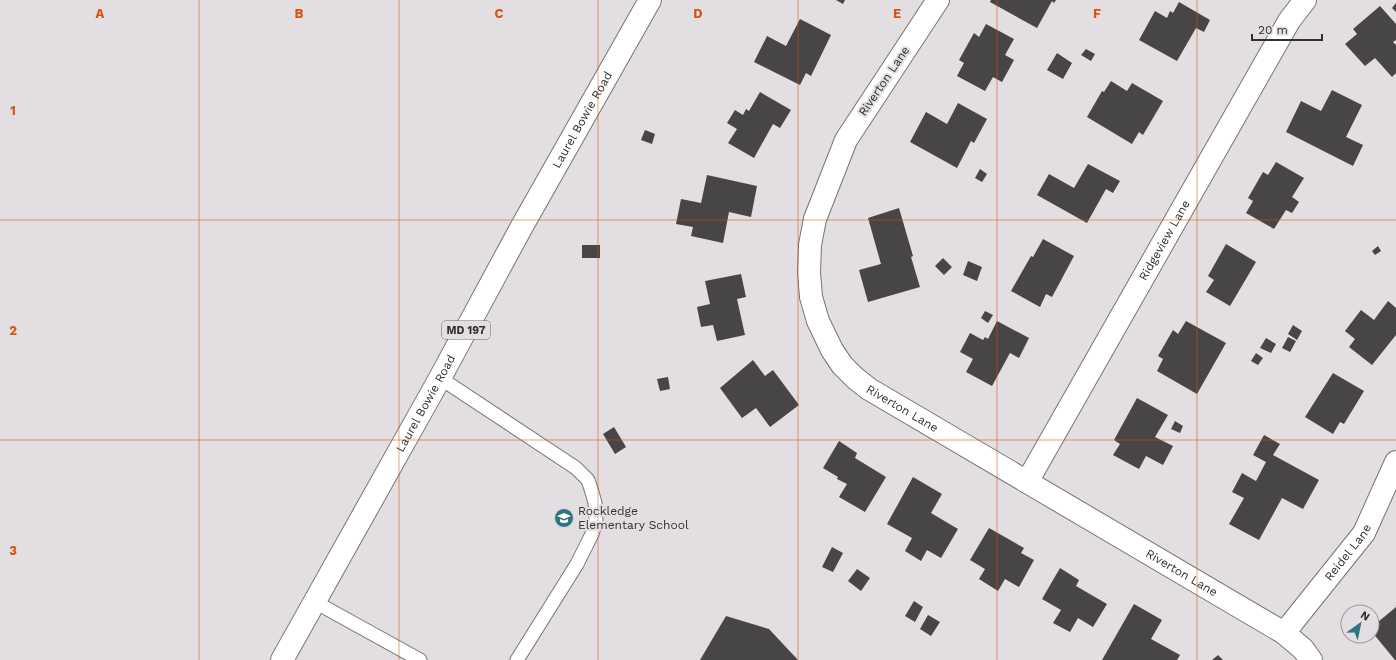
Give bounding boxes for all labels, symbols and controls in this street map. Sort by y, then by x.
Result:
text: A [96,6,105,21]
text: B [295,6,304,21]
text: C [495,6,504,21]
text: D [693,6,703,21]
text: E [893,6,901,21]
text: F [1093,6,1101,21]
scale bar [1252,16,1322,42]
text: 20 m [1258,23,1288,37]
street label: Riverton Lane [856,44,912,118]
street label: Laurel Bowie Road [549,69,615,171]
text: 1 [10,103,16,118]
street label: Ridgeview Lane [1136,198,1193,283]
road number: MD 197 [442,321,490,339]
text: 2 [9,323,17,338]
street label: Laurel Bowie Road [393,353,458,454]
street label: Riverton Lane [864,382,941,435]
place label: Rockledge Elementary School [578,504,689,532]
school or university icon: Rockledge Elementary School [553,507,575,529]
street label: Reidel Lane [1322,522,1374,584]
text: 3 [9,543,17,558]
street label: Riverton Lane [1143,546,1220,599]
north arrow [1340,604,1380,644]
text: N [1358,608,1372,624]

